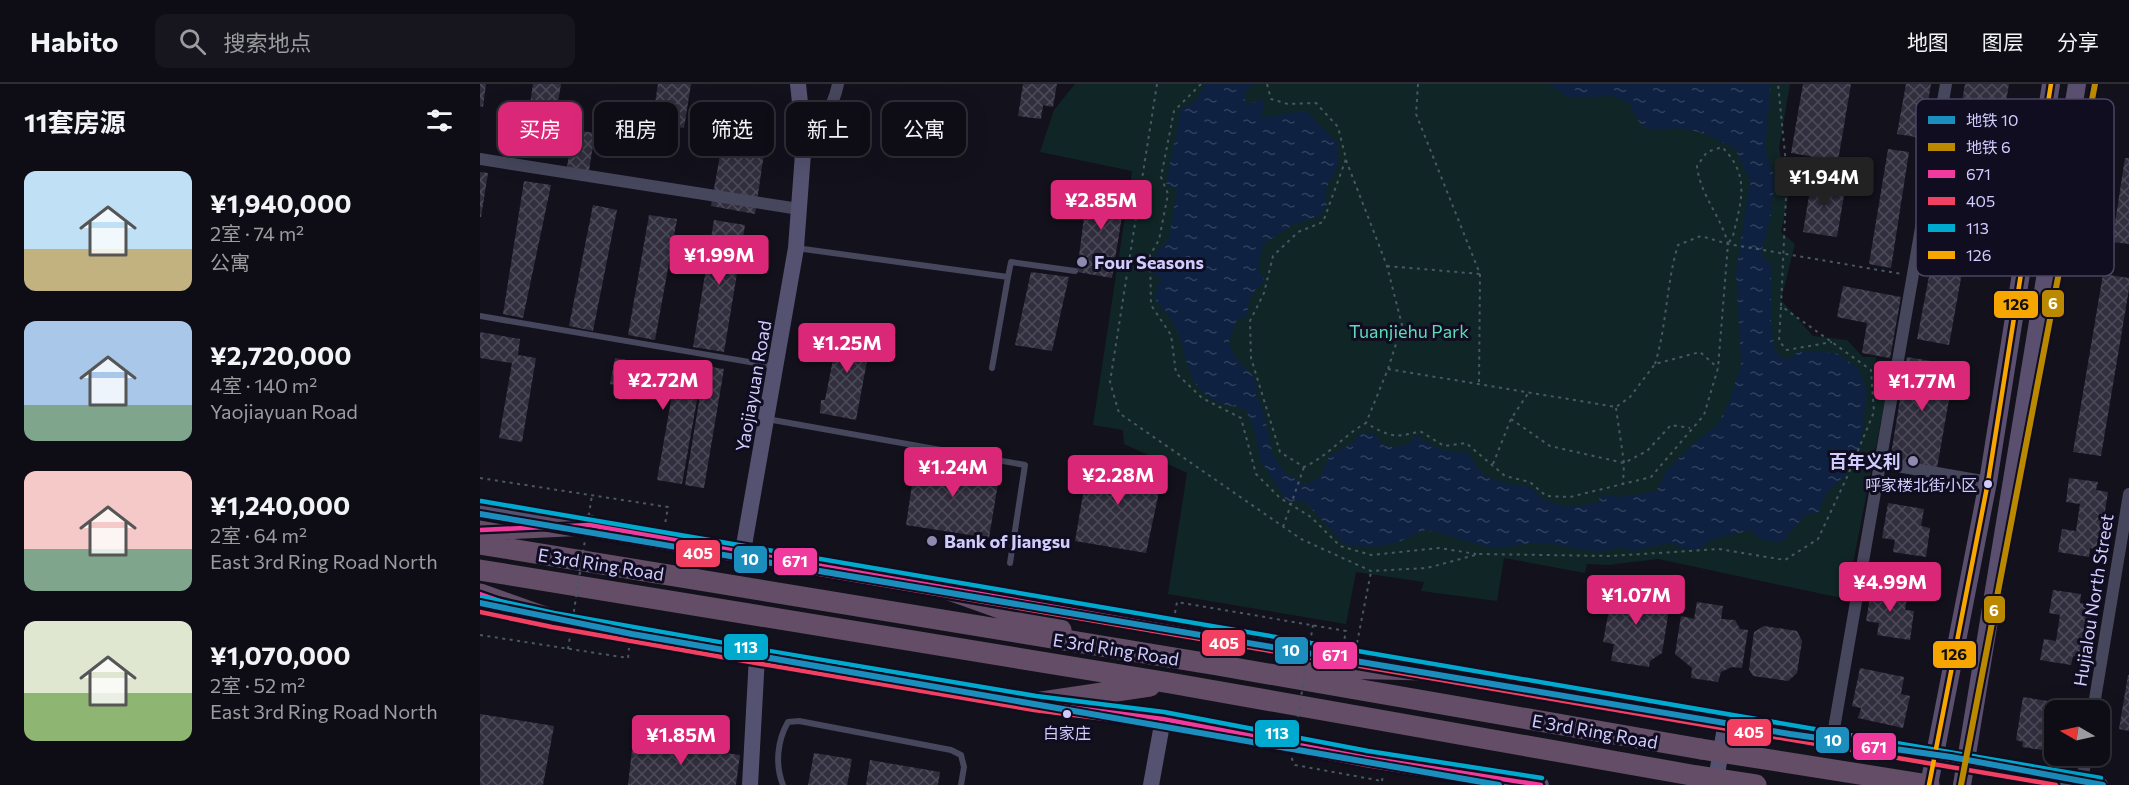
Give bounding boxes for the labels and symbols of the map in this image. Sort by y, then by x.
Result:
legend [1916,99,2114,276]
text: 地铁 10 [1966,110,2018,129]
text: 地铁 6 [1966,137,2011,156]
pin: ¥1.94M [1775,157,1873,208]
text: 671 [1966,164,1991,183]
pin: ¥2.85M [1052,180,1150,231]
text: 405 [1966,191,1995,210]
text: 113 [1966,218,1989,237]
pin: ¥1.99M [670,235,768,286]
text: 126 [1966,245,1991,264]
place label: Four Seasons [1094,251,1204,273]
marker: Four Seasons [1075,255,1089,269]
line badge: 6 [2041,289,2065,318]
line badge: 126 [1993,290,2039,319]
text: 6 [2048,293,2058,312]
text: 126 [2003,294,2029,313]
street label: Yaojiayuan Road [731,319,775,453]
park label: Tuanjiehu Park [1349,320,1469,342]
pin: ¥1.25M [798,323,896,374]
pin: ¥2.72M [614,360,712,411]
pin: ¥1.77M [1873,361,1971,412]
pin: ¥1.24M [904,447,1002,498]
place label: 百年义利 [1829,450,1901,472]
marker: 百年义利 [1906,454,1920,468]
pin: ¥2.28M [1069,455,1167,506]
place label: 呼家楼北街小区 [1865,475,1977,494]
marker: 呼家楼北街小区 [1982,478,1994,490]
street label: Hujialou North Street [2068,512,2118,688]
place label: Bank of Jiangsu [944,530,1070,552]
marker: Bank of Jiangsu [925,534,939,548]
line badge: 405 [675,539,721,568]
street label: E 3rd Ring Road [536,543,666,585]
text: 405 [683,543,713,562]
line badge: 10 [733,545,768,574]
line badge: 671 [773,547,818,576]
text: 10 [741,549,759,568]
text: 671 [782,551,808,570]
pin: ¥4.99M [1841,562,1939,613]
pin: ¥1.07M [1587,575,1685,626]
line badge: 6 [1983,595,2006,624]
text: 6 [1989,600,1999,619]
street label: E 3rd Ring Road [1051,628,1181,670]
line badge: 405 [1201,629,1246,657]
line badge: 113 [723,633,769,661]
text: 405 [1209,633,1239,652]
line badge: 10 [1274,636,1309,665]
text: 113 [734,637,758,656]
text: 10 [1282,640,1300,659]
line badge: 126 [1932,640,1977,669]
line badge: 671 [1312,641,1358,670]
text: 126 [1941,644,1967,663]
text: 671 [1322,645,1348,664]
north arrow [2044,700,2110,766]
marker: 白家庄 [1061,708,1073,720]
street label: E 3rd Ring Road [1530,709,1660,753]
pin: ¥1.85M [632,715,730,766]
line badge: 405 [1726,718,1772,747]
line badge: 113 [1254,719,1300,748]
text: 405 [1734,722,1764,741]
place label: 白家庄 [1043,723,1091,742]
text: 113 [1265,723,1289,742]
line badge: 10 [1815,726,1850,754]
text: 10 [1824,730,1842,749]
line badge: 671 [1852,732,1897,761]
text: 671 [1861,737,1887,756]

